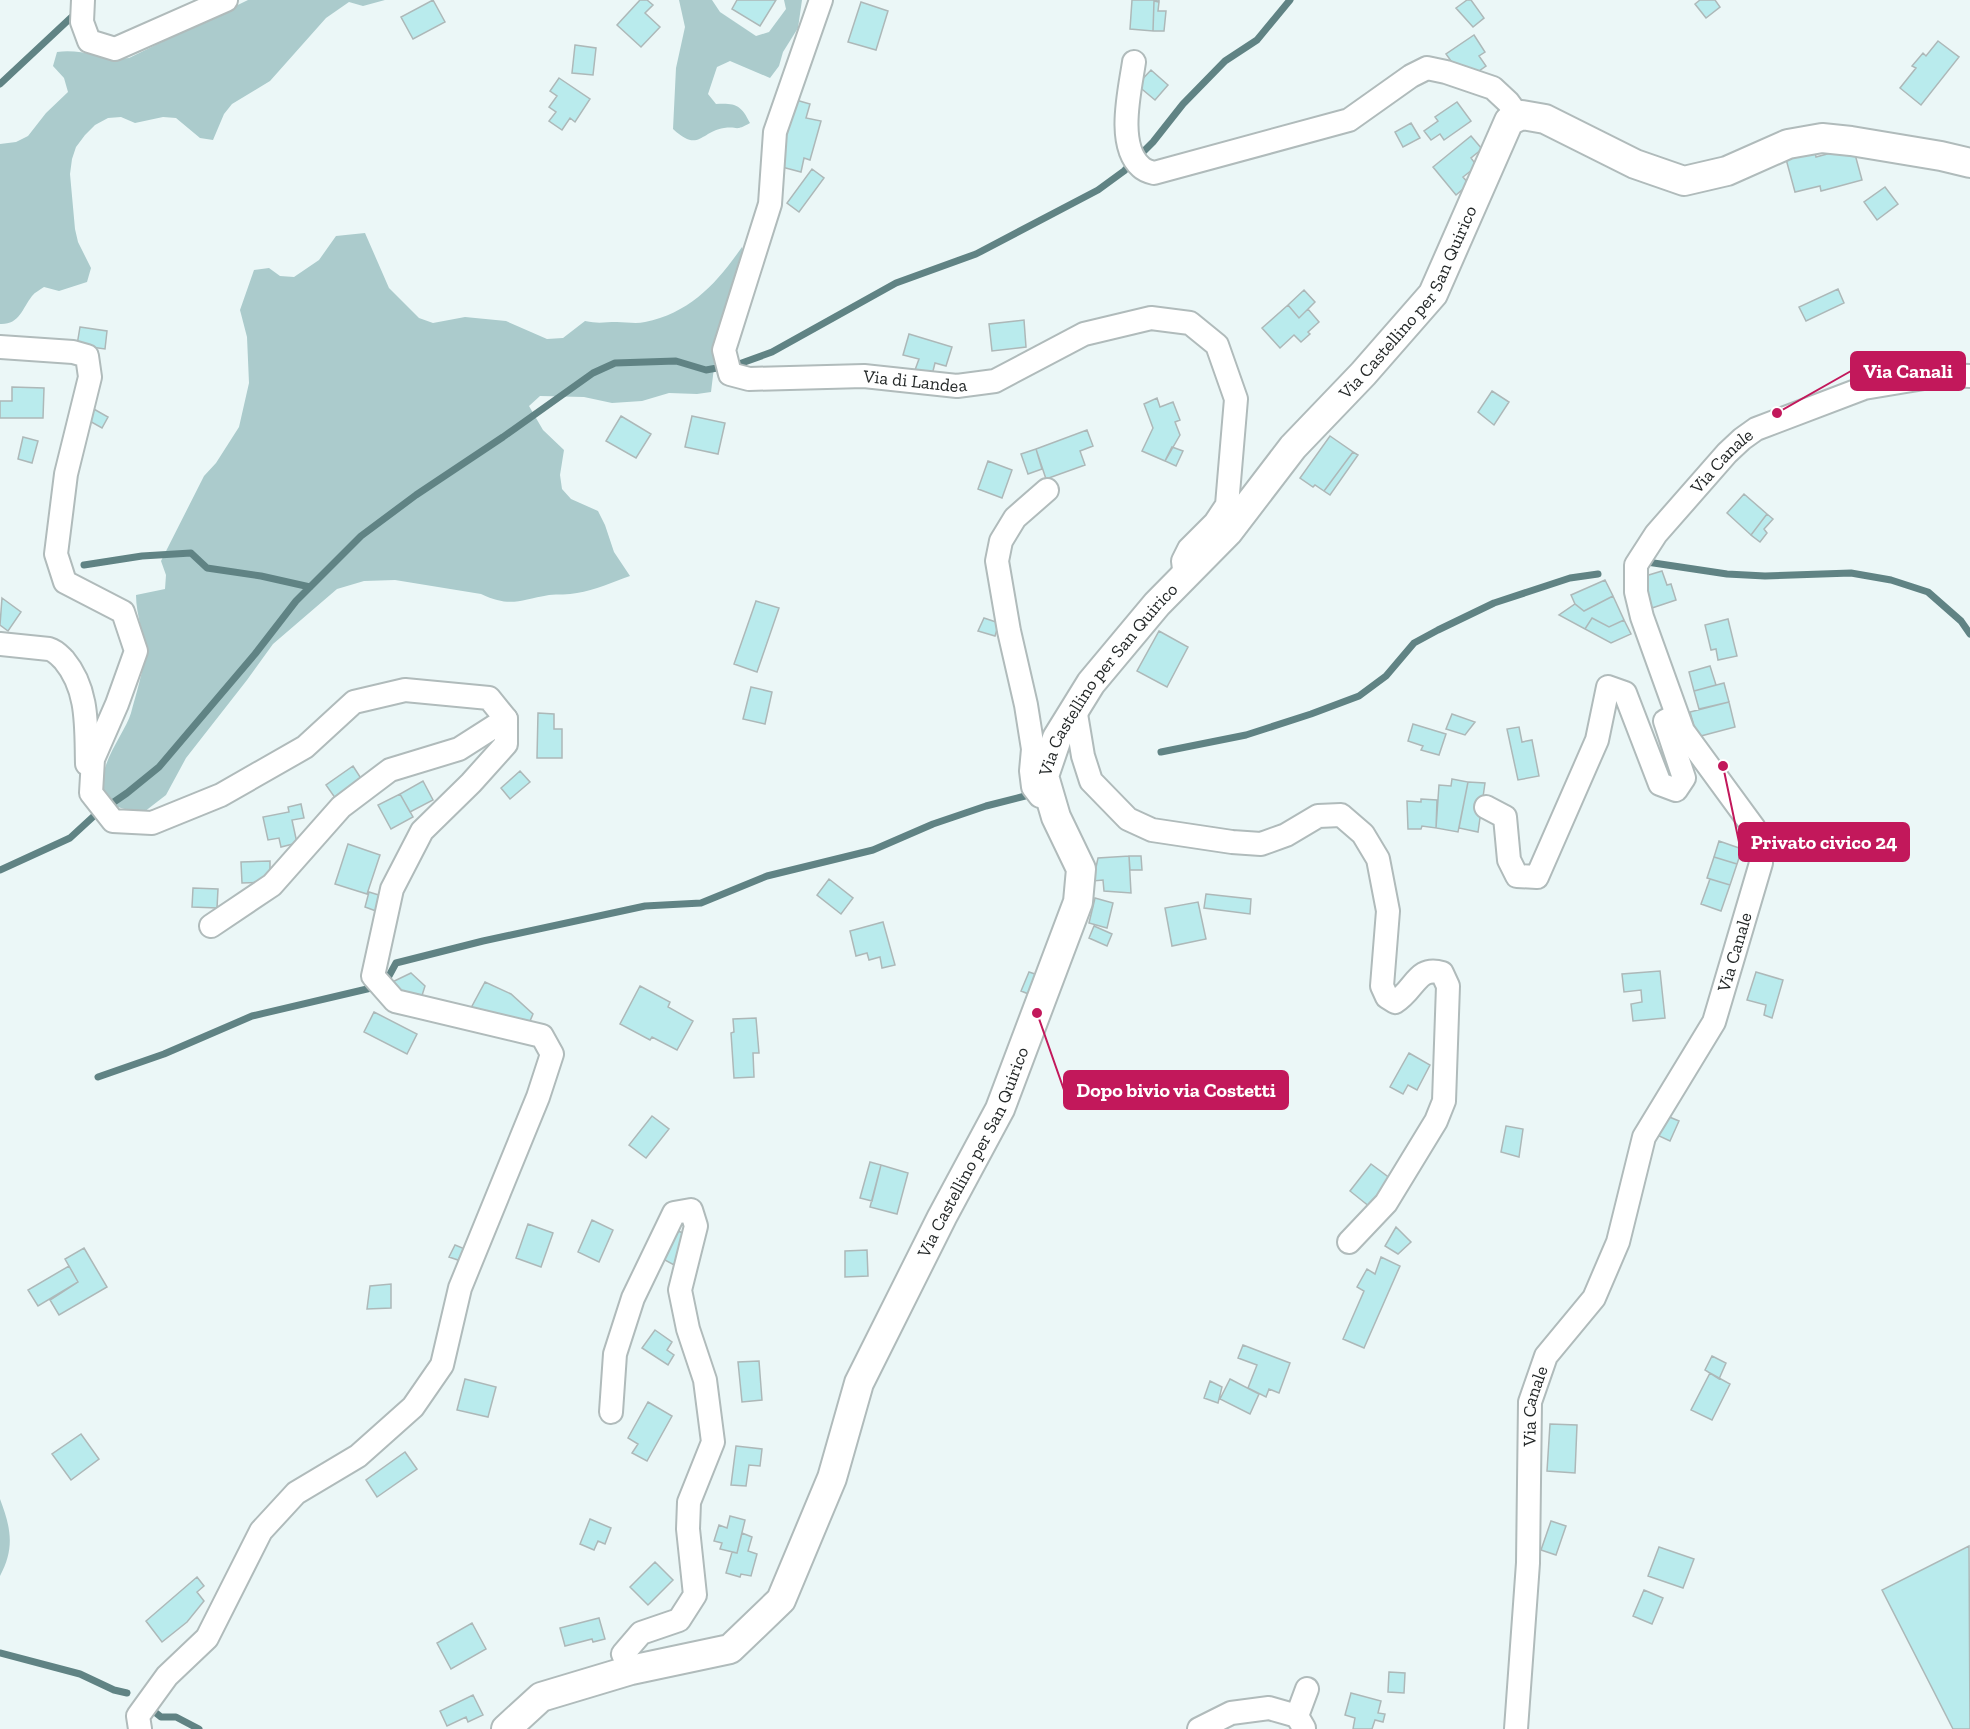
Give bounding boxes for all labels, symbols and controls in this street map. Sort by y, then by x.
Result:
street label: Via Castellino per San Quirico [1333,202,1481,404]
callout: Via Canali [1851,352,1965,390]
text: Via Canali [1863,359,1953,383]
street label: Via di Landea [861,365,969,397]
street label: Via Canale [1685,424,1757,499]
street label: Via Castellino per San Quirico [1034,579,1182,780]
callout: Privato civico 24 [1739,823,1909,861]
text: Privato civico 24 [1751,830,1897,854]
street label: Via Canale [1712,910,1757,995]
street label: Via Castellino per San Quirico [912,1044,1033,1262]
callout: Dopo bivio via Costetti [1064,1071,1288,1109]
text: Dopo bivio via Costetti [1076,1078,1276,1102]
street label: Via Canale [1518,1363,1553,1447]

